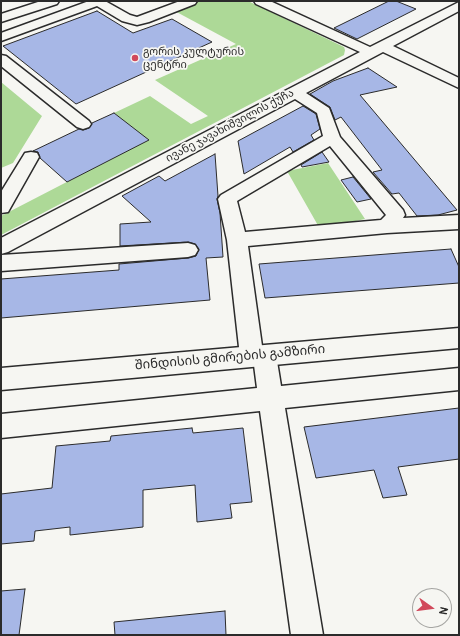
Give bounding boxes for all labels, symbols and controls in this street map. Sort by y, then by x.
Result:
place label: გორის კულტურის ცენტრი [143,45,244,71]
marker: გორის კულტურის ცენტრი [130,53,140,63]
street label: ივანე ჯავახიშვილის ქუჩა [164,87,296,165]
street label: შინდისის გმირების გამზირი [134,342,326,374]
north arrow [412,588,452,628]
text: N [436,606,450,616]

